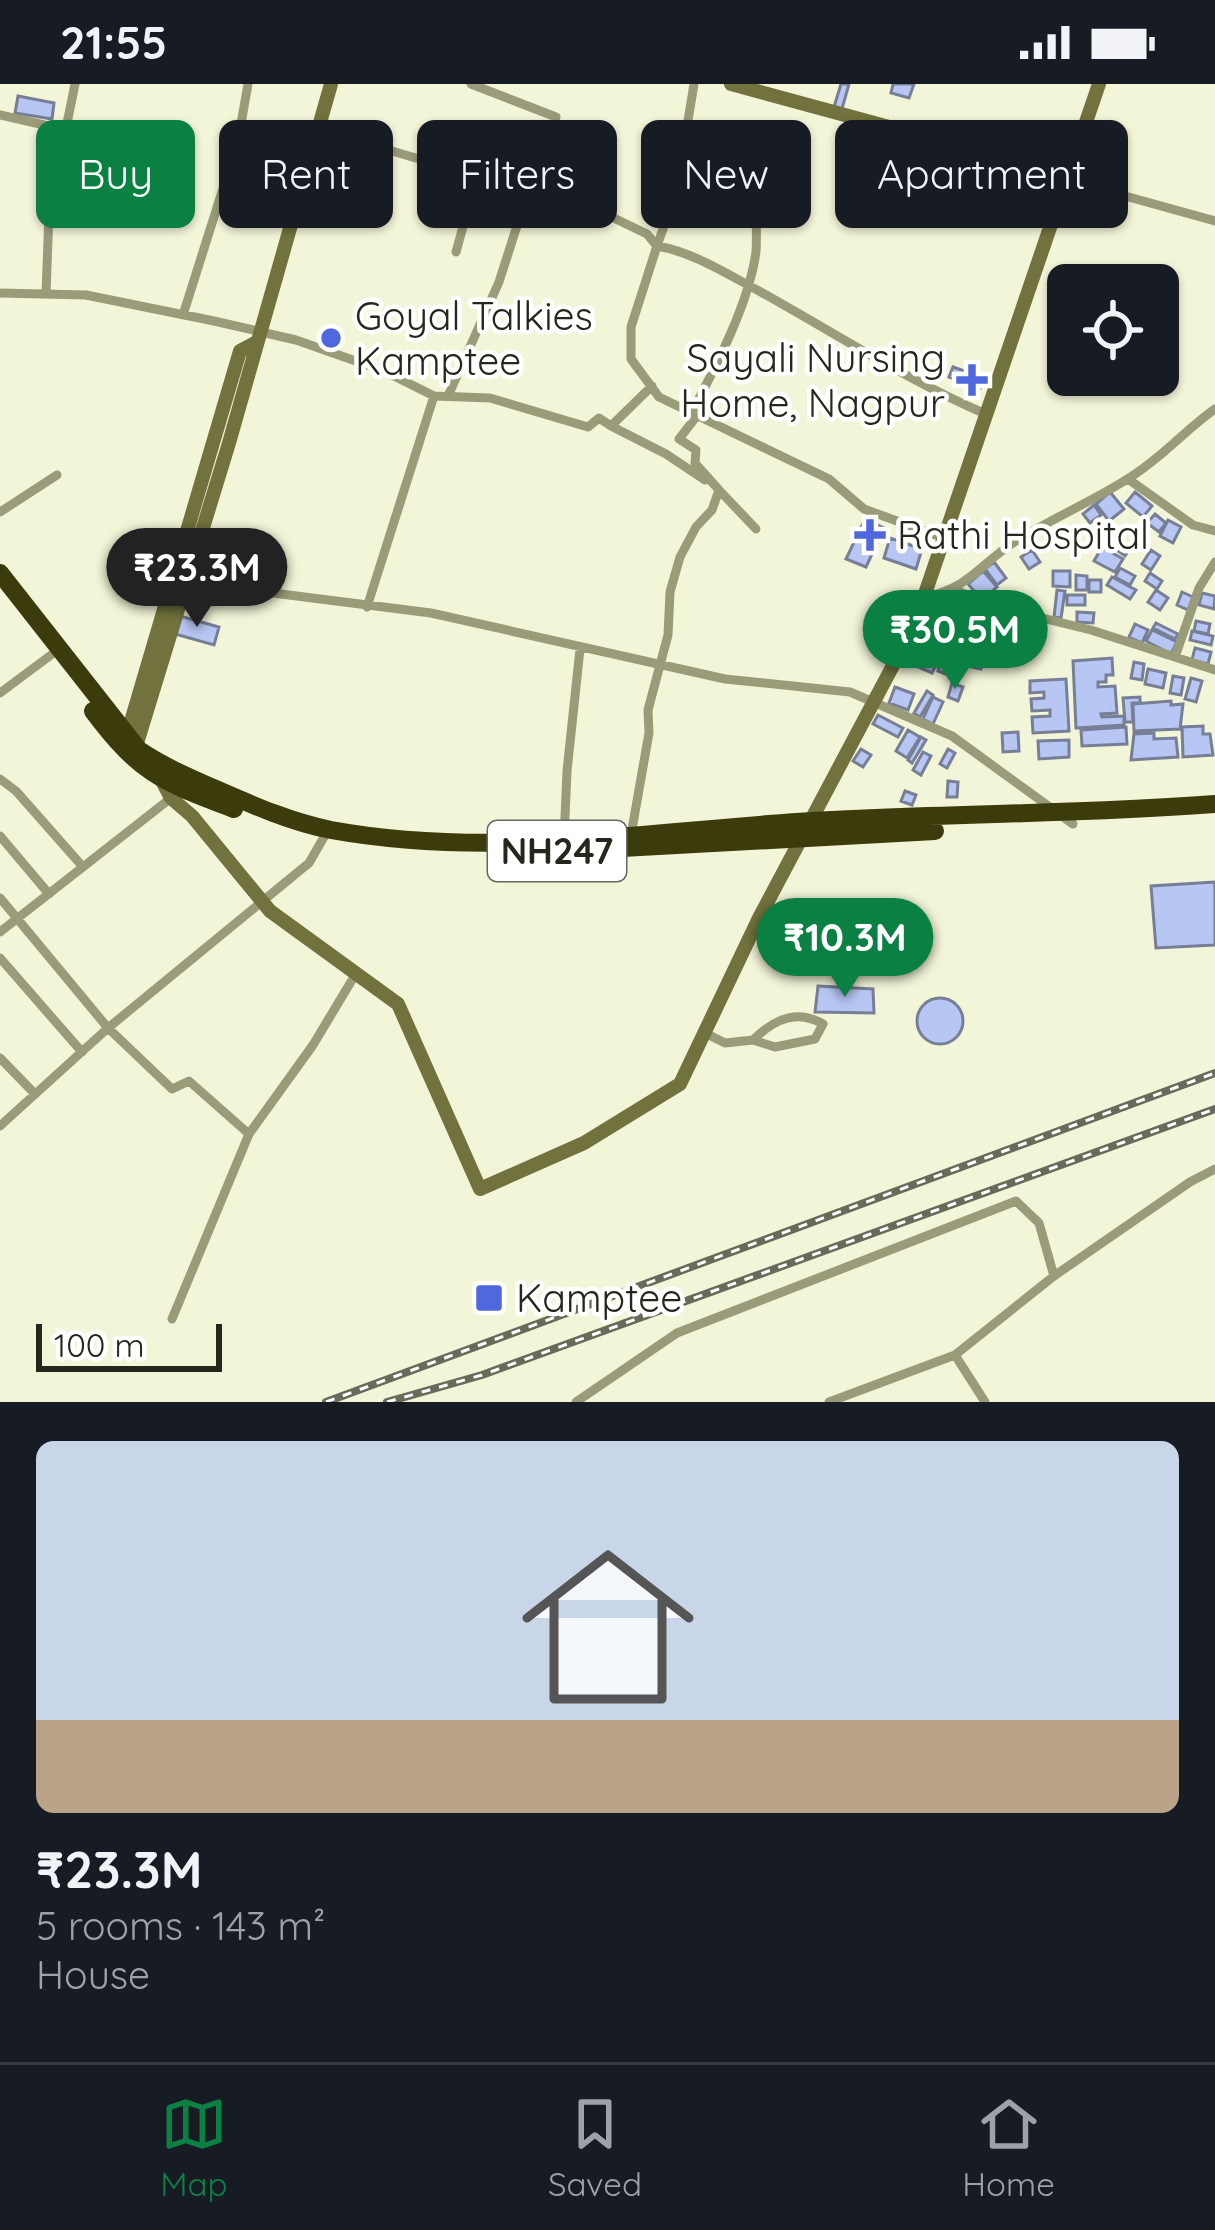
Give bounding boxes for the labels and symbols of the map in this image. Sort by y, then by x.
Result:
place label: Goyal Talkies Kamptee [355,291,593,385]
marker: Goyal Talkies Kamptee [318,325,344,351]
place label: Sayali Nursing Home, Nagpur [680,333,945,427]
marker: Sayali Nursing Home, Nagpur [956,364,988,396]
place label: Rathi Hospital [897,510,1149,559]
marker: Rathi Hospital [854,519,886,551]
pin: ₹23.3M [99,528,295,630]
pin: ₹30.5M [857,590,1053,692]
road number: NH247 [488,821,626,881]
pin: ₹10.3M [747,898,943,1000]
place label: Kamptee [516,1273,682,1322]
marker: Kamptee [473,1282,505,1314]
scale bar [36,1318,222,1371]

